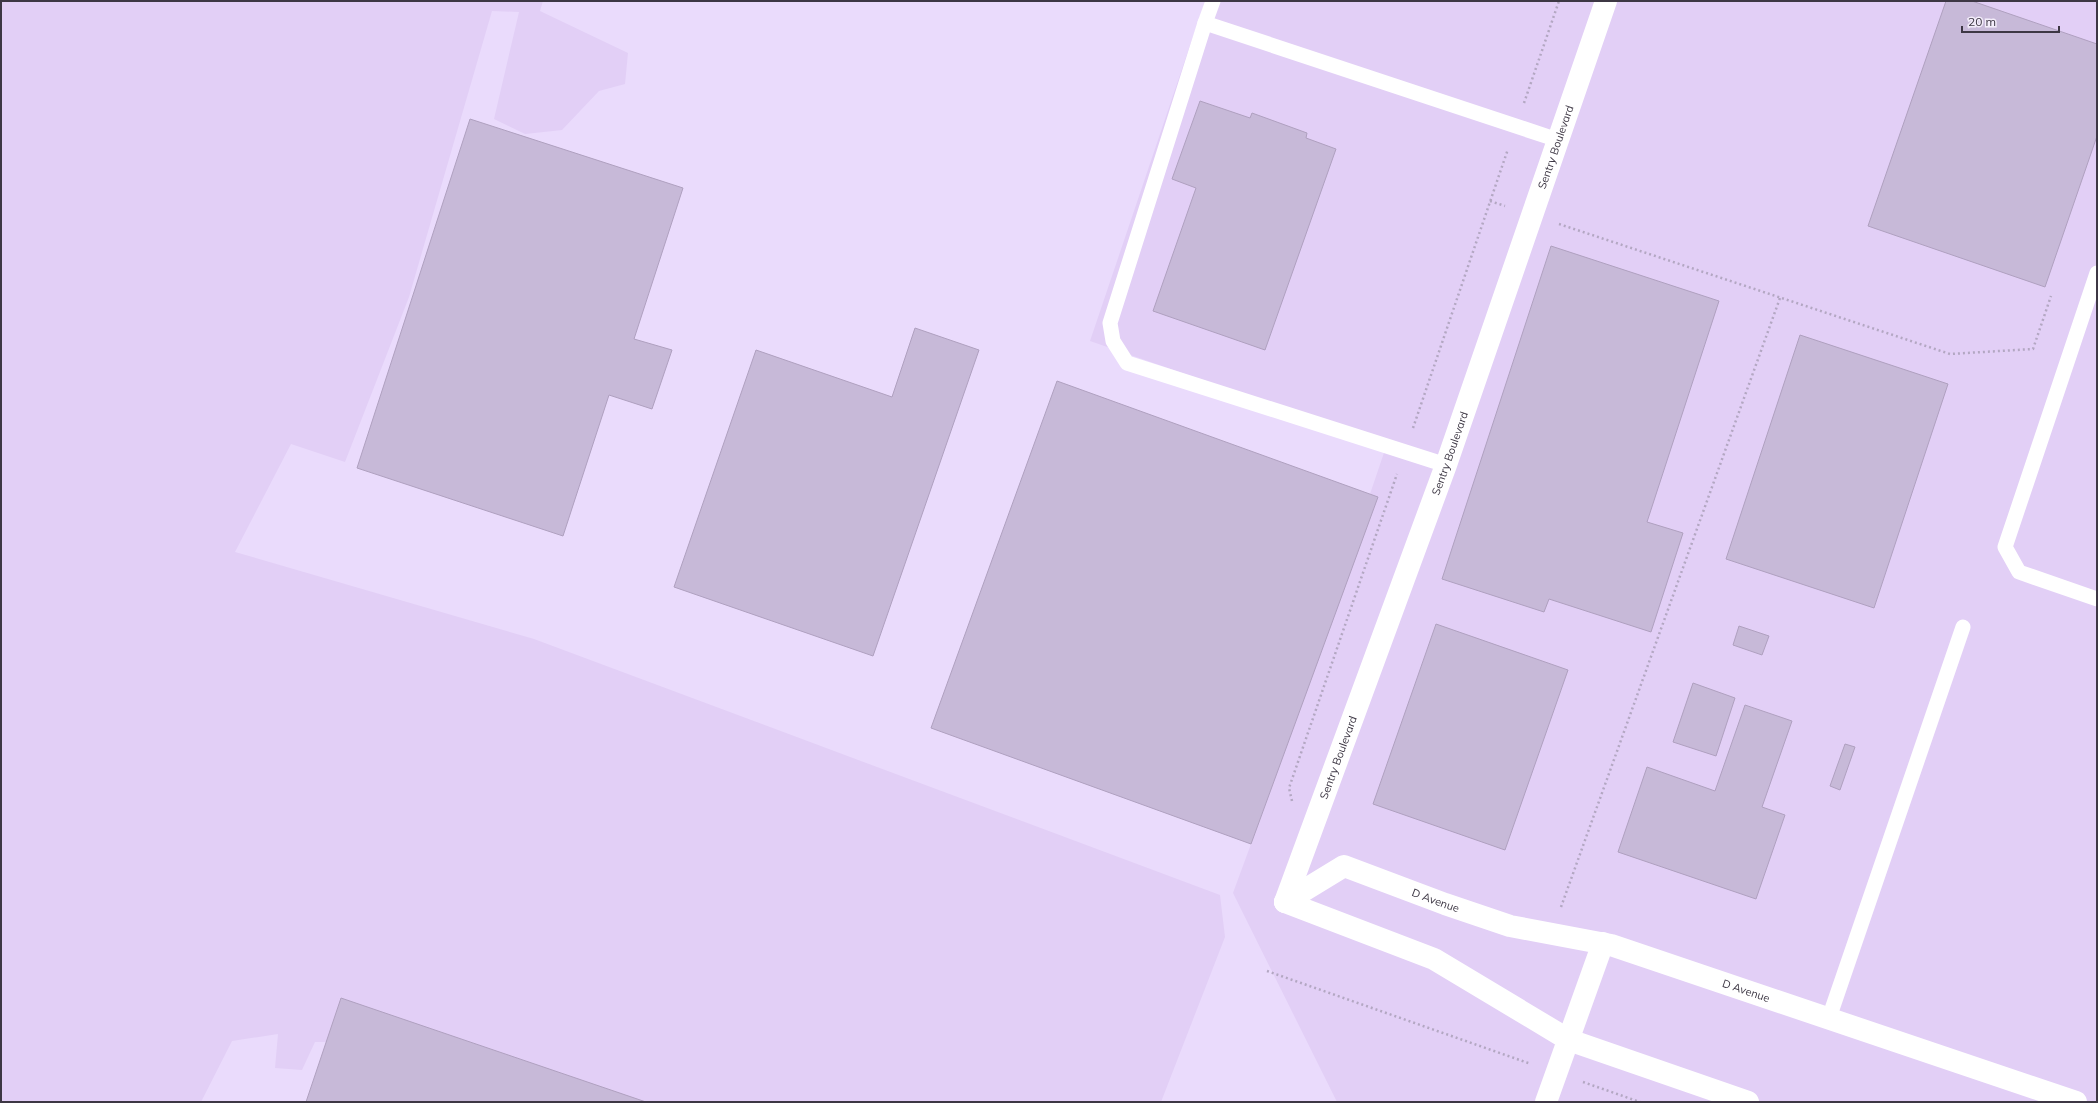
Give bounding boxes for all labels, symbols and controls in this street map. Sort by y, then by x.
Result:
scale bar [1962,8,2059,34]
text: 20 m [1968,14,1996,29]
street label: Sentry Boulevard [1535,103,1577,191]
street label: Sentry Boulevard [1429,410,1471,497]
street label: Sentry Boulevard [1316,714,1360,801]
street label: D Avenue [1410,885,1461,915]
street label: D Avenue [1720,976,1772,1005]

